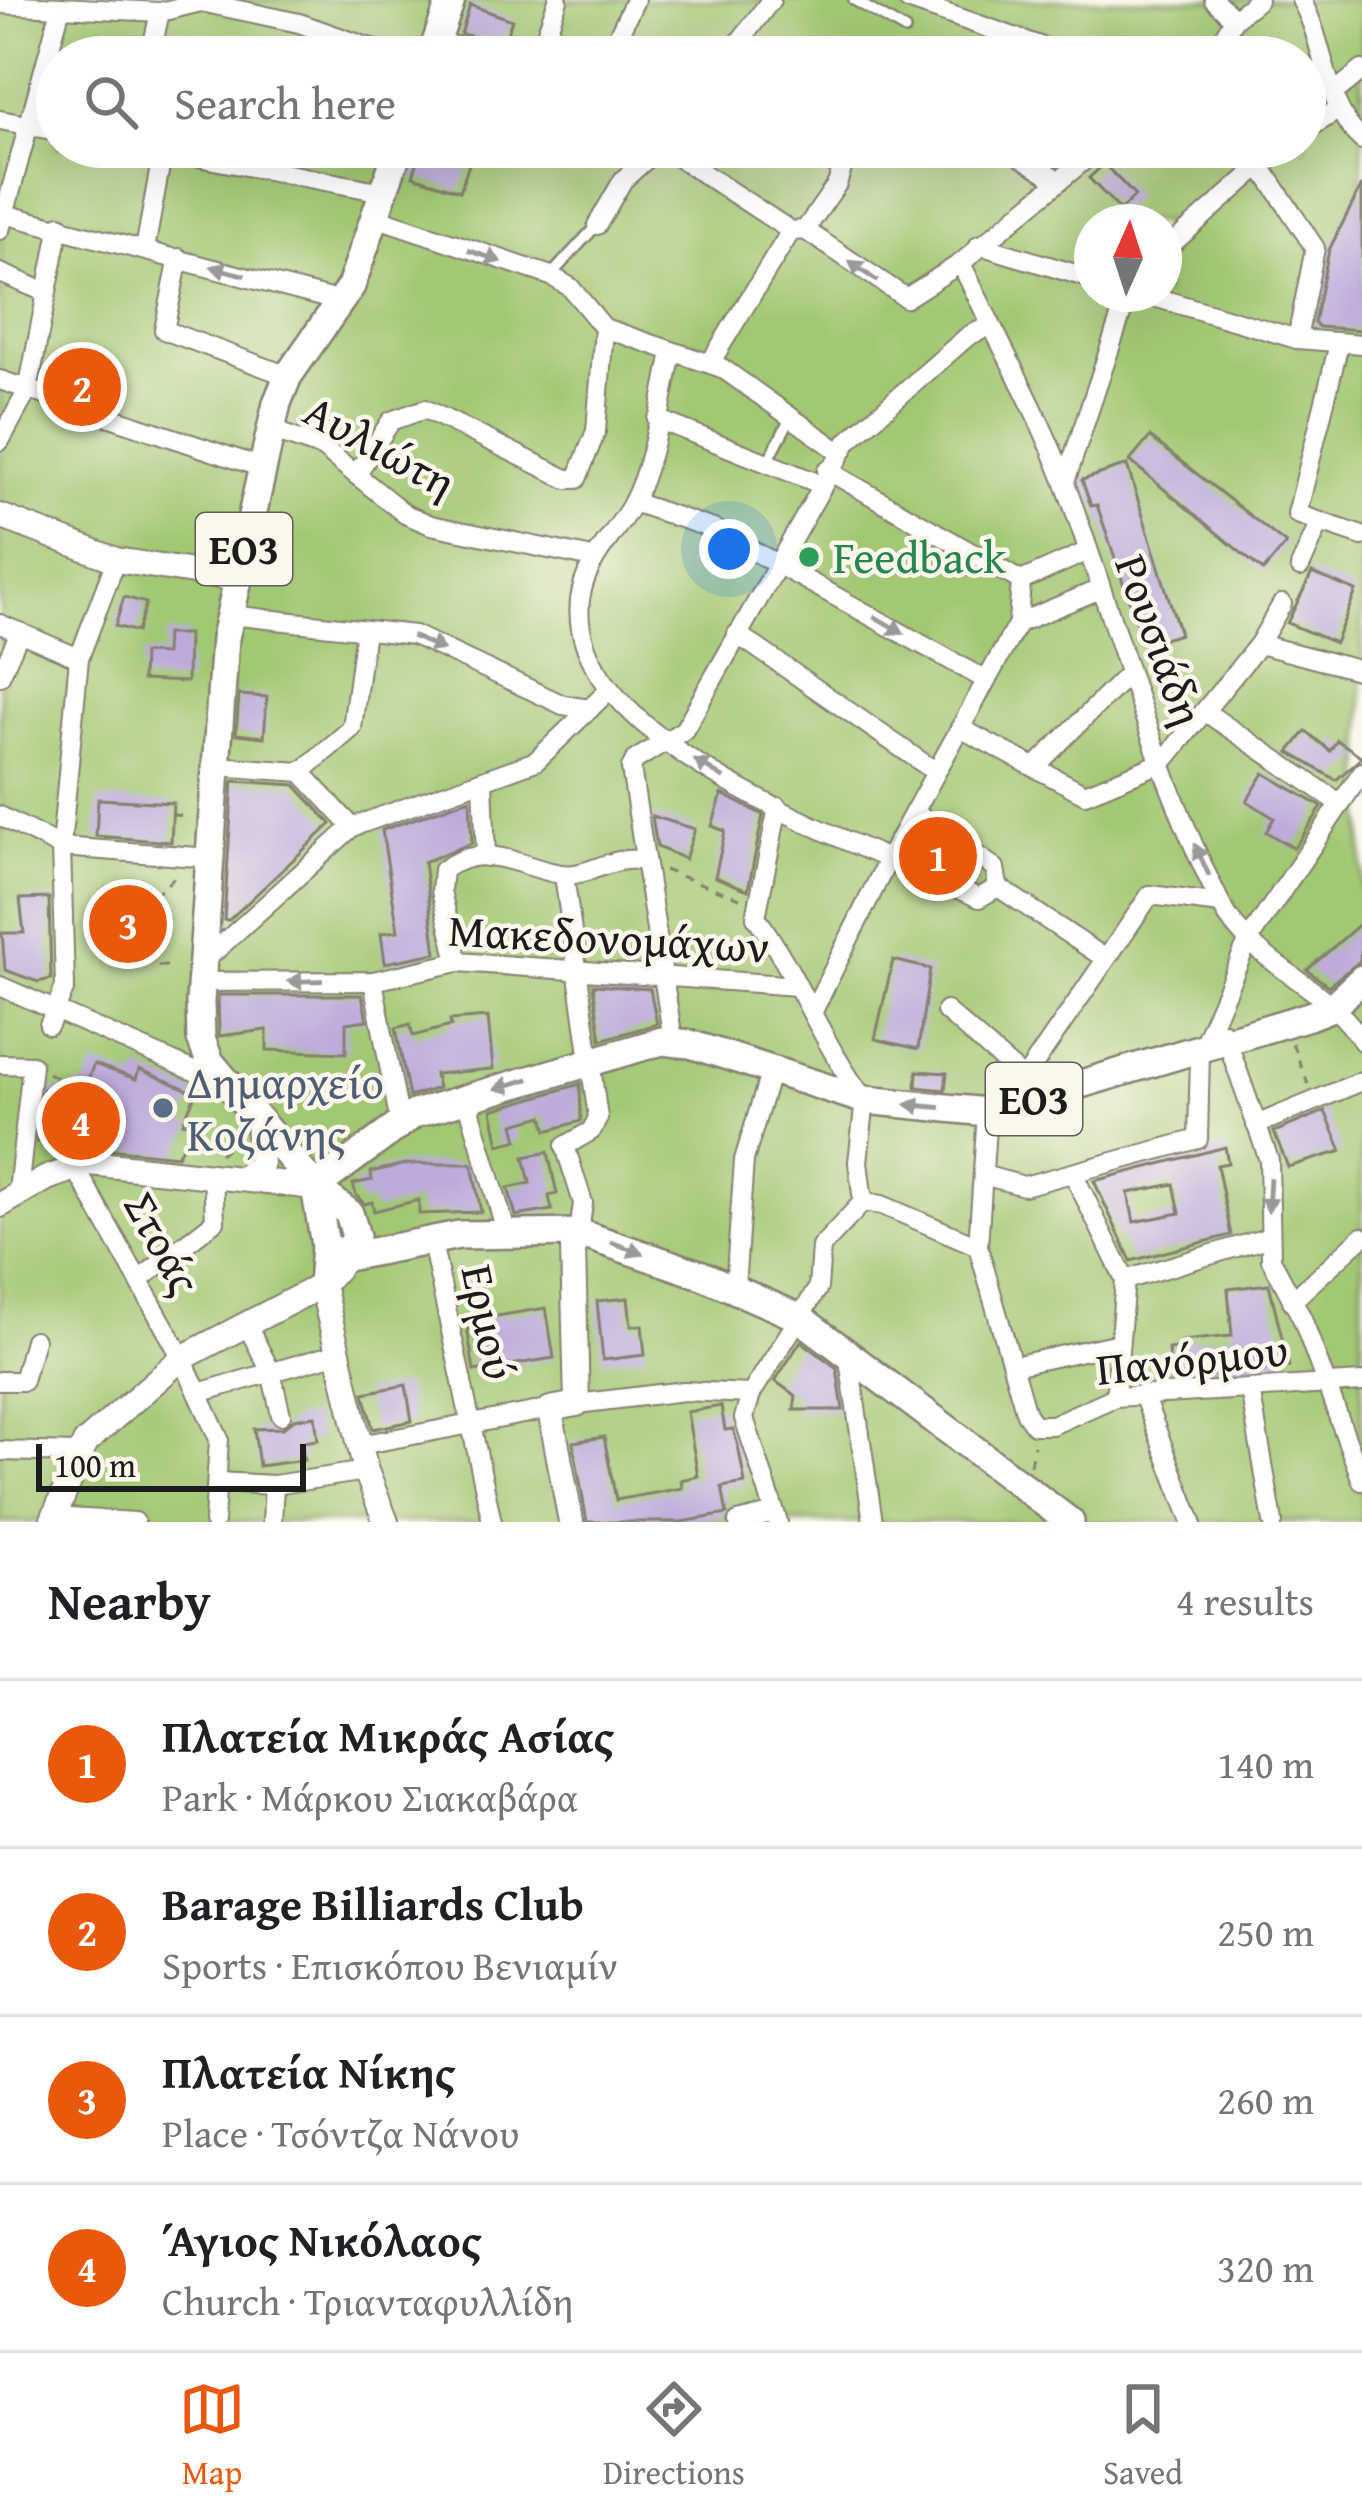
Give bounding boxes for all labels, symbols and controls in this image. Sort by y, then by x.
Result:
search box [36,36,1326,168]
icon: search [78,69,144,135]
text: Search here [174,70,396,135]
north arrow [1074,204,1182,312]
one-way arrow [468,248,504,266]
one-way arrow [847,259,879,283]
one-way arrow [210,261,247,280]
pin: 2 [43,342,121,432]
street label: Αυλιώτη [293,377,468,514]
road number: ΕΟ3 [196,513,292,585]
your location [699,519,759,579]
place label: Feedback [833,524,1006,589]
marker: Feedback [796,544,822,570]
street label: Ρουσιάδη [1100,545,1221,734]
one-way arrow [872,613,905,634]
one-way arrow [410,634,446,653]
one-way arrow [692,759,726,780]
pin: 1 [899,811,977,901]
one-way arrow [1191,842,1211,877]
pin: 3 [89,879,167,969]
street label: Μακεδονομάχων [447,897,771,978]
one-way arrow [285,972,323,991]
place label: Δημαρχείο Κοζάνης [187,1049,384,1166]
road number: ΕΟ3 [986,1063,1082,1135]
pin: 4 [42,1076,120,1166]
one-way arrow [493,1076,530,1094]
marker: Δημαρχείο Κοζάνης [150,1095,176,1121]
one-way arrow [904,1096,941,1115]
one-way arrow [1260,1177,1279,1215]
street label: Στοάς [109,1180,218,1306]
one-way arrow [609,1240,645,1259]
street label: Ερμού [446,1258,533,1385]
street label: Πανόρμου [1093,1316,1291,1401]
scale bar [36,1438,306,1491]
text: 100 m [54,1441,136,1489]
text: Nearby [48,1563,211,1638]
text: 4 results [1176,1572,1314,1629]
text: Πλατεία Μικράς Ασίας [162,1703,614,1768]
text: 1 [77,1735,97,1792]
text: 140 m [1217,1735,1314,1792]
text: Park · Μάρκου Σιακαβάρα [162,1768,578,1825]
text: Barage Billiards Club [162,1871,584,1936]
text: 2 [77,1903,97,1960]
text: 250 m [1217,1903,1314,1960]
text: Sports · Επισκόπου Βενιαμίν [162,1936,618,1993]
text: Πλατεία Νίκης [162,2039,456,2104]
text: 3 [77,2071,97,2128]
text: 260 m [1217,2071,1314,2128]
text: Place · Τσόντζα Νάνου [162,2104,519,2161]
text: Άγιος Νικόλαος [162,2207,482,2272]
text: 4 [77,2239,97,2296]
text: 320 m [1217,2239,1314,2296]
text: Church · Τριανταφυλλίδη [162,2272,574,2329]
tab: Map [179,2376,245,2496]
tab: Directions [603,2376,745,2496]
tab: Saved [1103,2376,1183,2496]

